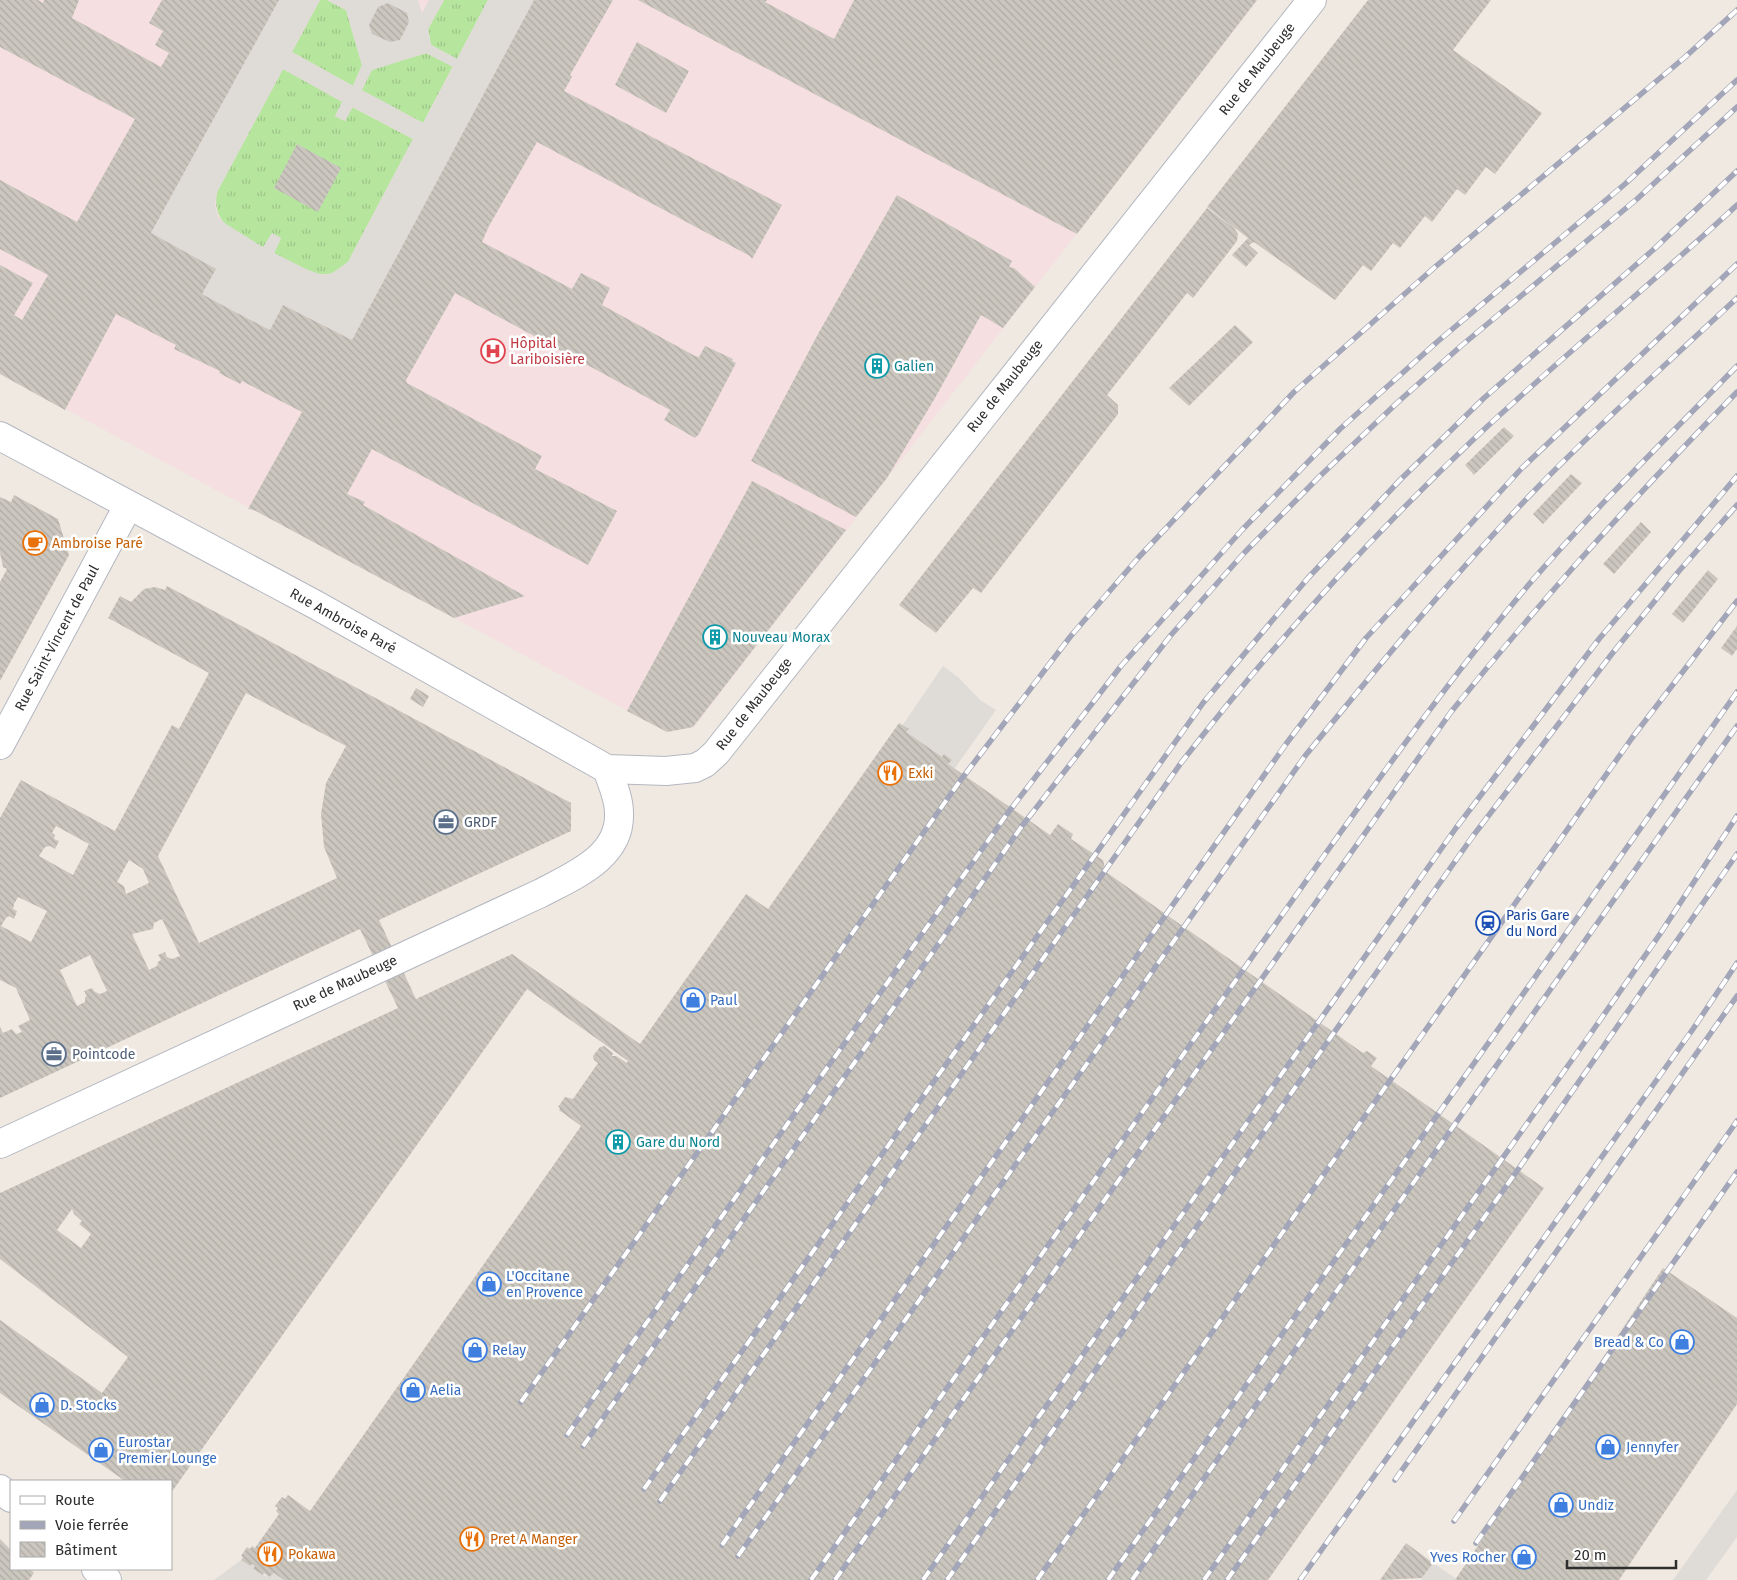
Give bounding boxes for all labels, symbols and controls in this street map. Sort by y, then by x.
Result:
street label: Rue de Maubeuge [1215,19,1299,119]
place label: Hôpital Lariboisière [510,335,585,368]
street label: Rue de Maubeuge [963,336,1047,436]
hospital icon: Hôpital Lariboisière [480,338,506,364]
building icon: Galien [864,353,890,379]
place label: Galien [894,358,934,375]
cafe icon: Ambroise Paré [22,530,48,556]
place label: Ambroise Paré [52,535,143,552]
street label: Rue Saint-Vincent de Paul [11,562,103,714]
street label: Rue Ambroise Paré [287,585,399,657]
building icon: Nouveau Morax [702,624,728,650]
place label: Nouveau Morax [732,629,830,646]
street label: Rue de Maubeuge [712,654,796,754]
restaurant icon: Exki [877,760,903,786]
place label: Exki [908,765,933,782]
office icon: GRDF [433,809,459,835]
place label: GRDF [464,814,497,831]
place label: Paris Gare du Nord [1506,907,1570,940]
station icon: Paris Gare du Nord [1475,910,1501,936]
street label: Rue de Maubeuge [290,951,400,1015]
shop icon: Paul [680,987,706,1013]
place label: Paul [710,992,737,1009]
office icon: Pointcode [41,1041,67,1067]
place label: Pointcode [72,1046,135,1063]
building icon: Gare du Nord [605,1129,631,1155]
place label: Gare du Nord [636,1134,720,1151]
place label: L'Occitane en Provence [506,1268,583,1301]
shop icon: L'Occitane en Provence [476,1271,502,1297]
shop icon: Bread & Co [1669,1329,1695,1355]
place label: Bread & Co [1594,1334,1664,1351]
shop icon: Relay [462,1337,488,1363]
place label: Relay [492,1342,526,1359]
shop icon: Aelia [400,1377,426,1403]
place label: Aelia [430,1382,461,1399]
shop icon: D. Stocks [29,1392,55,1418]
place label: D. Stocks [60,1397,117,1414]
place label: Eurostar Premier Lounge [118,1434,217,1467]
shop icon: Jennyfer [1595,1434,1621,1460]
shop icon: Eurostar Premier Lounge [88,1437,114,1463]
place label: Jennyfer [1626,1439,1679,1456]
legend [10,1480,172,1570]
text: Route [55,1491,95,1509]
shop icon: Undiz [1548,1492,1574,1518]
place label: Undiz [1578,1497,1614,1514]
text: Voie ferrée [55,1516,129,1534]
restaurant icon: Pret A Manger [459,1526,485,1552]
place label: Pret A Manger [490,1531,578,1548]
scale bar [1567,1538,1676,1570]
text: Bâtiment [55,1541,118,1559]
restaurant icon: Pokawa [257,1541,283,1567]
shop icon: Yves Rocher [1511,1544,1537,1570]
place label: Pokawa [288,1546,336,1563]
text: 20 m [1574,1546,1607,1564]
place label: Yves Rocher [1430,1549,1507,1566]

